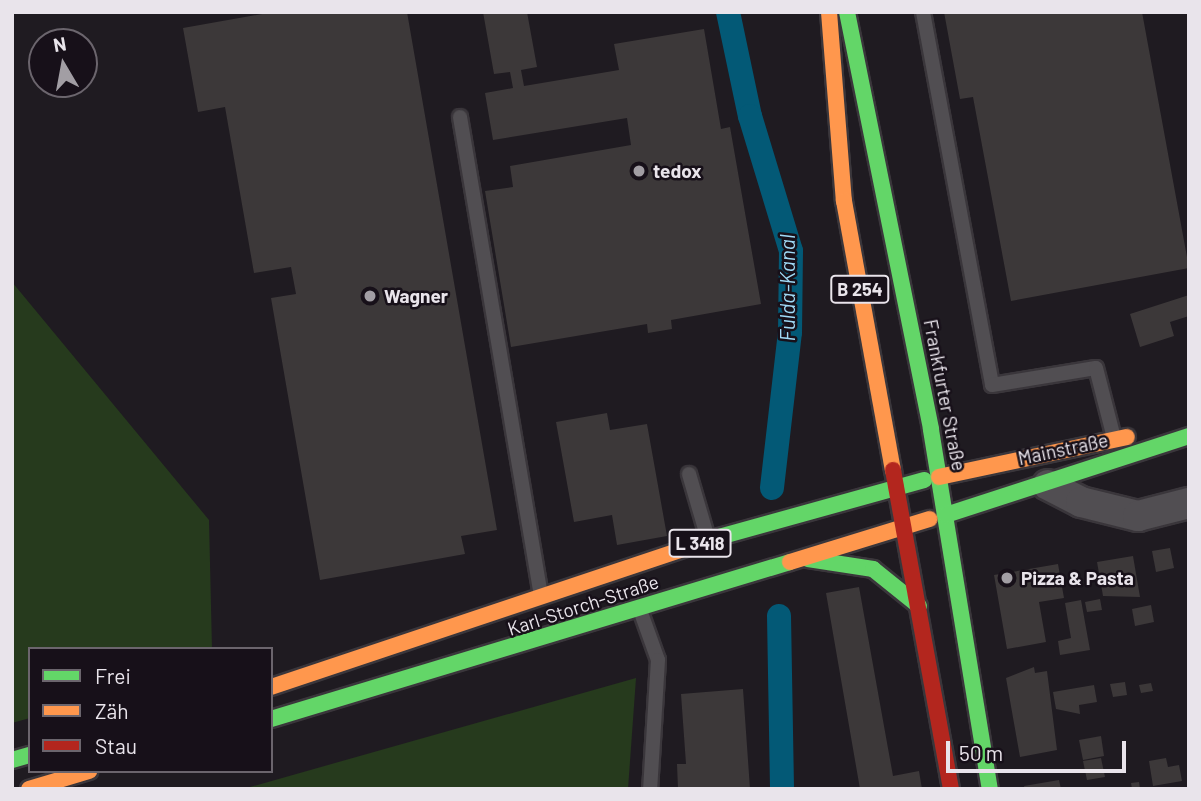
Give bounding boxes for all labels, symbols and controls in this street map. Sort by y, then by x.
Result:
north arrow [28,28,98,98]
text: N [51,31,68,56]
place label: tedox [653,160,701,182]
marker: tedox [631,163,647,179]
water label: Fulda-Kanal [774,234,800,342]
road number: B 254 [830,274,890,304]
place label: Wagner [384,285,448,307]
marker: Wagner [362,288,378,304]
street label: Frankfurter Straße [919,317,971,473]
street label: Mainstraße [1016,428,1110,470]
road number: L 3418 [668,528,732,558]
place label: Pizza & Pasta [1021,567,1134,589]
street label: Karl-Storch-Straße [504,570,662,640]
marker: Pizza & Pasta [999,570,1015,586]
legend [28,647,273,773]
text: Frei [95,663,131,688]
text: Zäh [95,698,129,723]
scale bar [949,728,1129,772]
text: Stau [95,733,137,758]
text: 50 m [959,740,1003,765]

